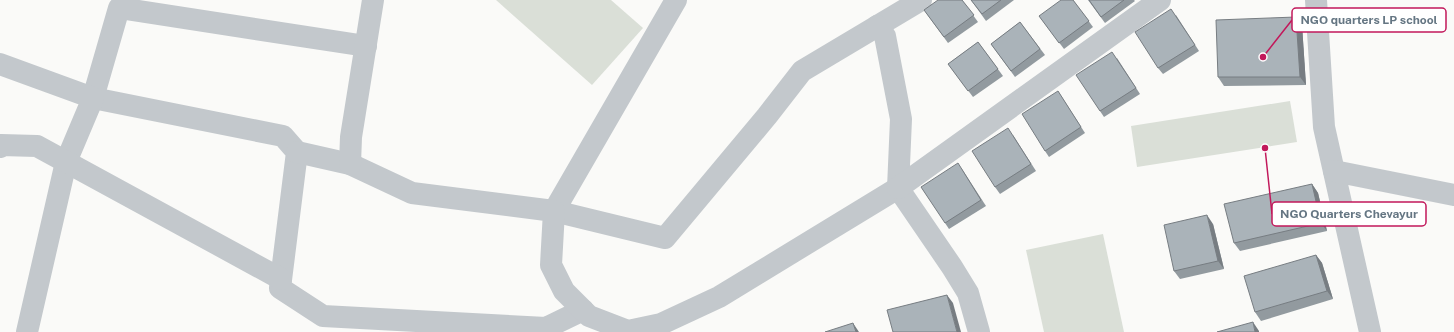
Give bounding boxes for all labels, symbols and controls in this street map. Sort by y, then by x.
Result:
callout: NGO quarters LP school [1292,8,1446,32]
text: NGO quarters LP school [1300,13,1438,27]
callout: NGO Quarters Chevayur [1272,202,1426,226]
text: NGO Quarters Chevayur [1280,207,1418,221]

